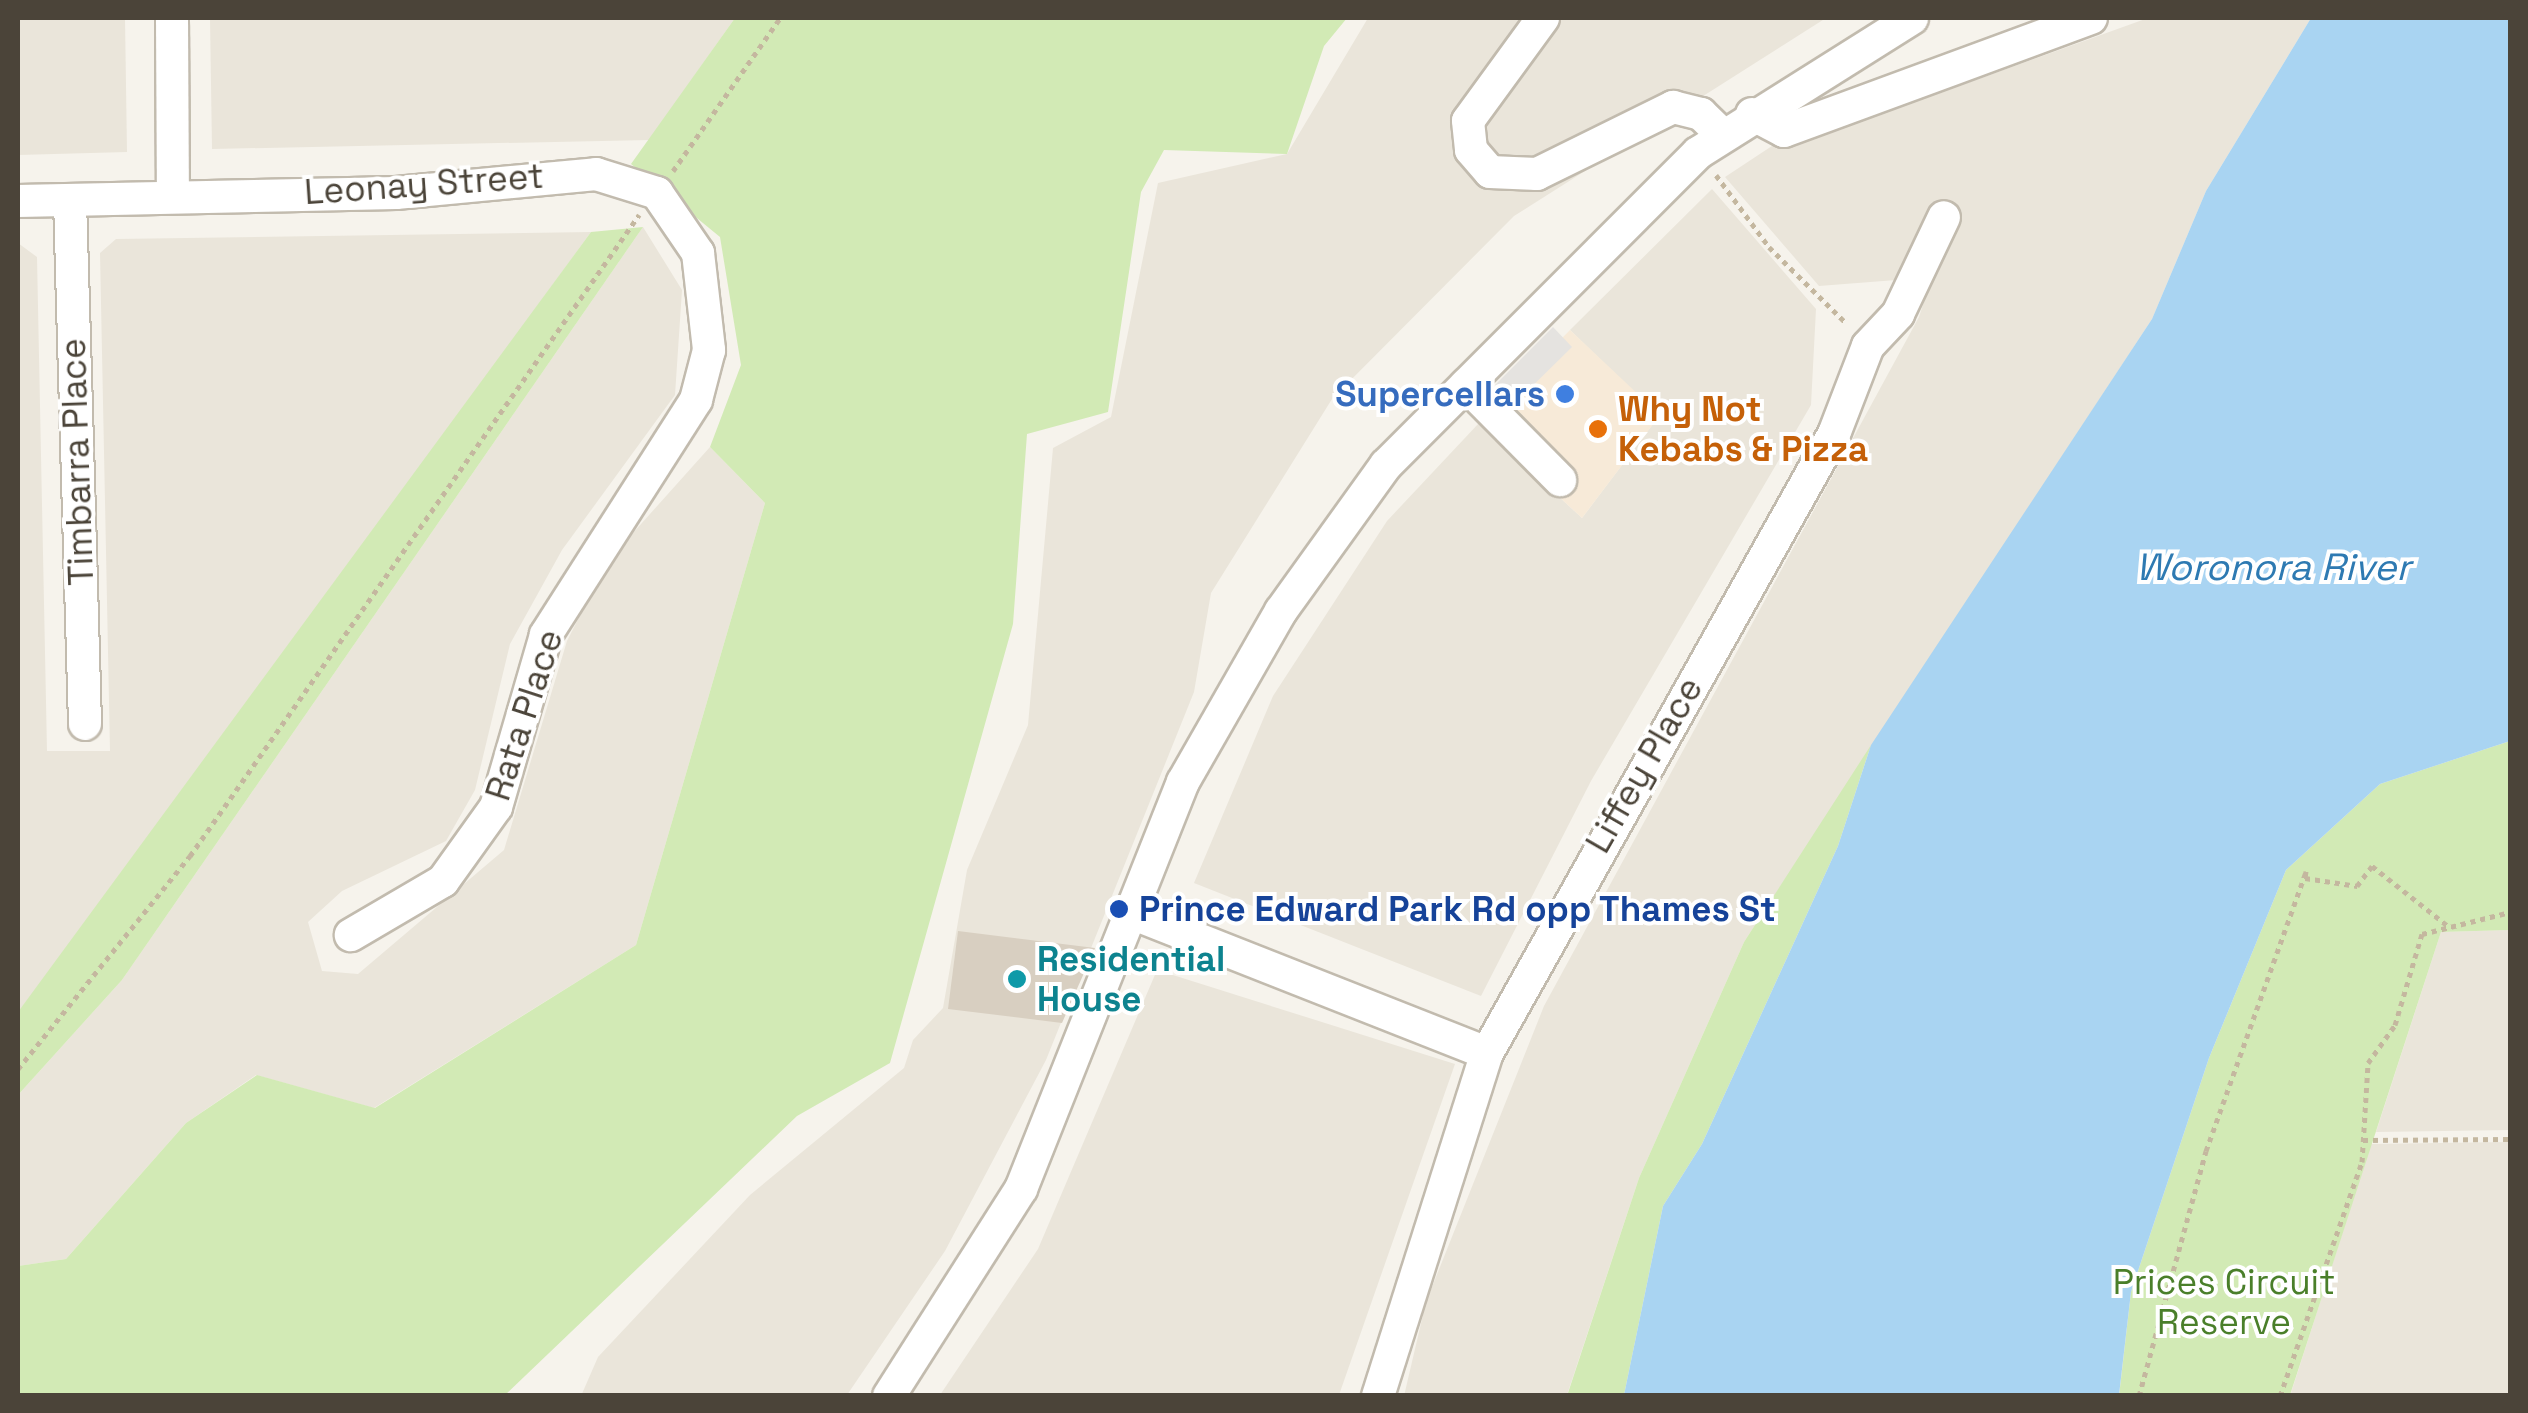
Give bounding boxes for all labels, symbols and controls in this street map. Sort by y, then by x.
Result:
street label: Leonay Street [303,155,545,213]
street label: Timbarra Place [52,338,102,586]
place label: Supercellars [1335,373,1545,415]
marker: Supercellars [1554,383,1576,405]
place label: Why Not Kebabs & Pizza [1618,388,1868,470]
marker: Why Not Kebabs & Pizza [1587,418,1609,440]
water label: Woronora River [2135,545,2411,591]
street label: Rata Place [477,624,571,806]
street label: Liffey Place [1577,670,1711,860]
place label: Prince Edward Park Rd opp Thames St [1139,888,1777,930]
marker: Prince Edward Park Rd opp Thames St [1108,898,1130,920]
place label: Residential House [1037,938,1225,1020]
marker: Residential House [1006,968,1028,990]
park label: Prices Circuit Reserve [2113,1261,2335,1343]

